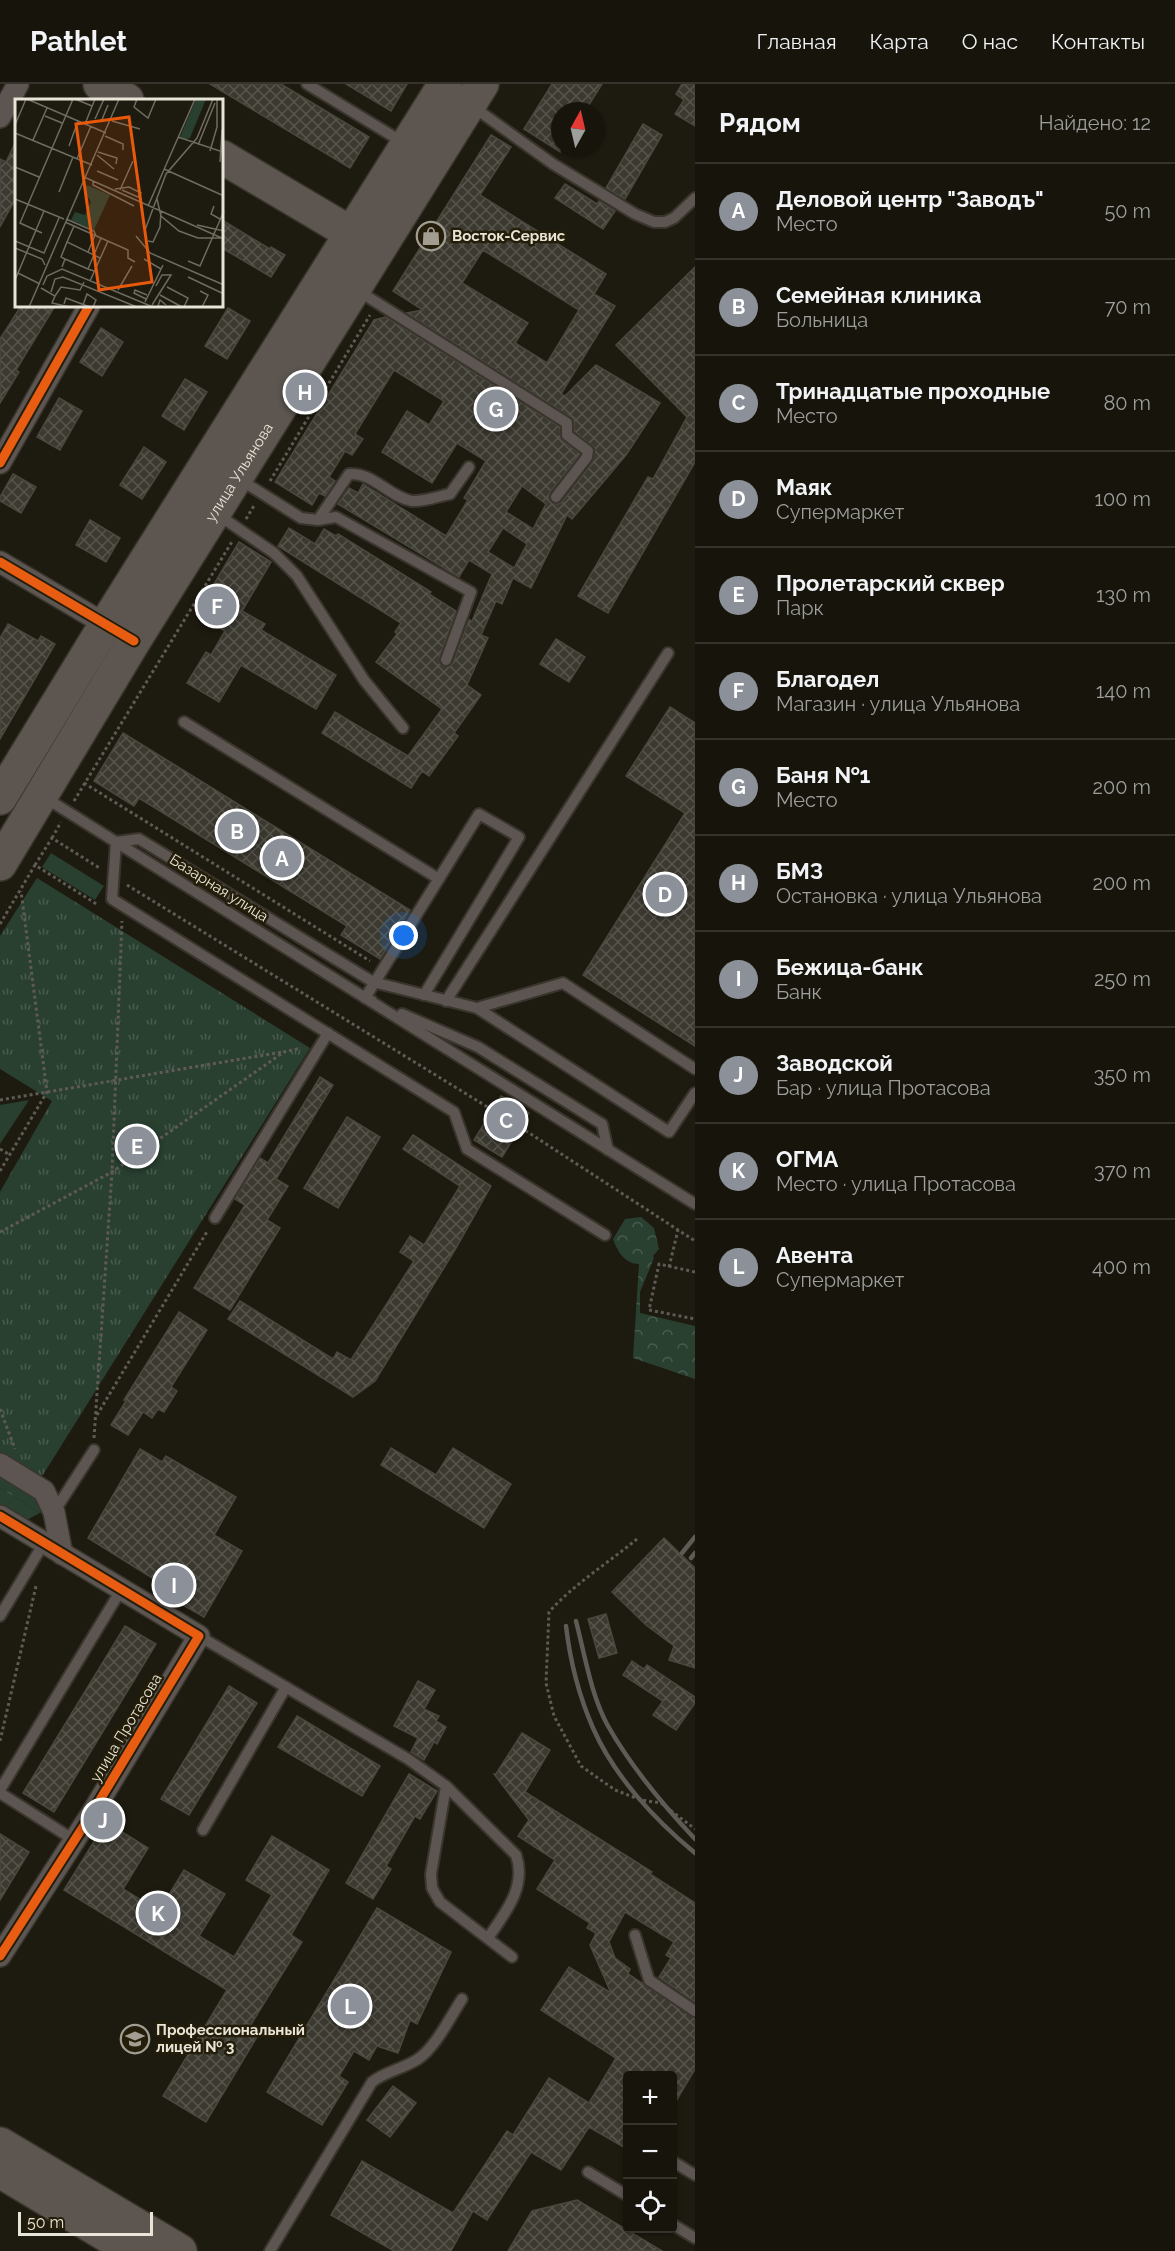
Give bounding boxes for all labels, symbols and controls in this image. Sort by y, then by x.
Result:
text: Pathlet [30,25,127,58]
text: Главная [757,29,837,54]
text: Карта [870,29,929,54]
text: О нас [962,29,1018,54]
text: Контакты [1051,29,1145,54]
inset map [15,99,224,308]
north arrow [551,102,605,156]
text: Рядом [719,108,801,138]
text: Найдено: 12 [1039,111,1151,135]
text: Деловой центр "Заводъ" [776,186,1044,212]
text: A [732,199,745,223]
text: 50 m [1104,199,1151,223]
text: Место [776,212,838,236]
shop icon: Восток-Сервис [415,220,447,252]
place label: Восток-Сервис [452,227,566,245]
text: Семейная клиника [776,282,981,308]
text: B [732,295,745,319]
text: 70 m [1105,295,1151,319]
text: Больница [776,308,868,332]
pin: H [286,370,324,414]
text: Тринадцатые проходные [776,378,1050,404]
pin: G [476,386,516,432]
text: C [732,391,745,415]
text: 80 m [1103,391,1151,415]
text: Место [776,404,838,428]
street label: улица Ульянова [202,420,277,525]
text: Маяк [776,474,832,500]
text: D [731,487,746,511]
text: 100 m [1094,487,1151,511]
text: Супермаркет [776,500,904,524]
text: Пролетарский сквер [776,570,1005,596]
text: E [732,583,745,607]
text: 130 m [1096,583,1151,607]
pin: F [198,584,236,628]
text: Парк [776,596,824,620]
text: Благодел [776,666,879,692]
text: F [733,679,744,703]
text: 140 m [1096,679,1151,703]
text: Магазин · улица Ульянова [776,692,1020,716]
text: Баня №1 [776,762,871,788]
text: G [731,775,746,799]
text: 200 m [1093,775,1151,799]
text: Место [776,788,838,812]
pin: B [218,808,256,854]
pin: A [262,836,302,880]
street label: Базарная улица [166,850,272,926]
text: БМЗ [776,858,823,884]
text: H [731,871,746,895]
text: 200 m [1093,871,1151,895]
pin: D [646,872,684,916]
text: Остановка · улица Ульянова [776,884,1042,908]
your location [389,921,418,950]
text: Бежица-банк [776,954,924,980]
text: I [736,967,741,991]
text: 250 m [1094,967,1151,991]
text: Банк [776,980,822,1004]
text: Заводской [776,1050,893,1076]
text: J [734,1063,743,1087]
text: 350 m [1094,1063,1151,1087]
text: Бар · улица Протасова [776,1076,991,1100]
pin: C [486,1098,526,1142]
pin: E [118,1124,156,1168]
text: ОГМА [776,1146,838,1172]
text: K [732,1159,745,1183]
text: 370 m [1094,1159,1151,1183]
text: Место · улица Протасова [776,1172,1016,1196]
text: Авента [776,1242,853,1268]
text: L [733,1255,744,1279]
text: 400 m [1092,1255,1151,1279]
text: Супермаркет [776,1268,904,1292]
pin: I [154,1562,194,1608]
street label: улица Протасова [86,1670,166,1786]
pin: J [84,1798,122,1842]
pin: K [138,1890,178,1936]
pin: L [330,1984,370,2028]
place label: Профессиональный лицей № 3 [156,2021,305,2056]
school or university icon: Профессиональный лицей № 3 [119,2023,151,2055]
map controls [623,2071,677,2233]
button: + [623,2071,677,2125]
button: − [623,2125,677,2179]
button: locate [623,2179,677,2233]
scale bar [18,2209,153,2236]
text: 50 m [27,2213,64,2232]

